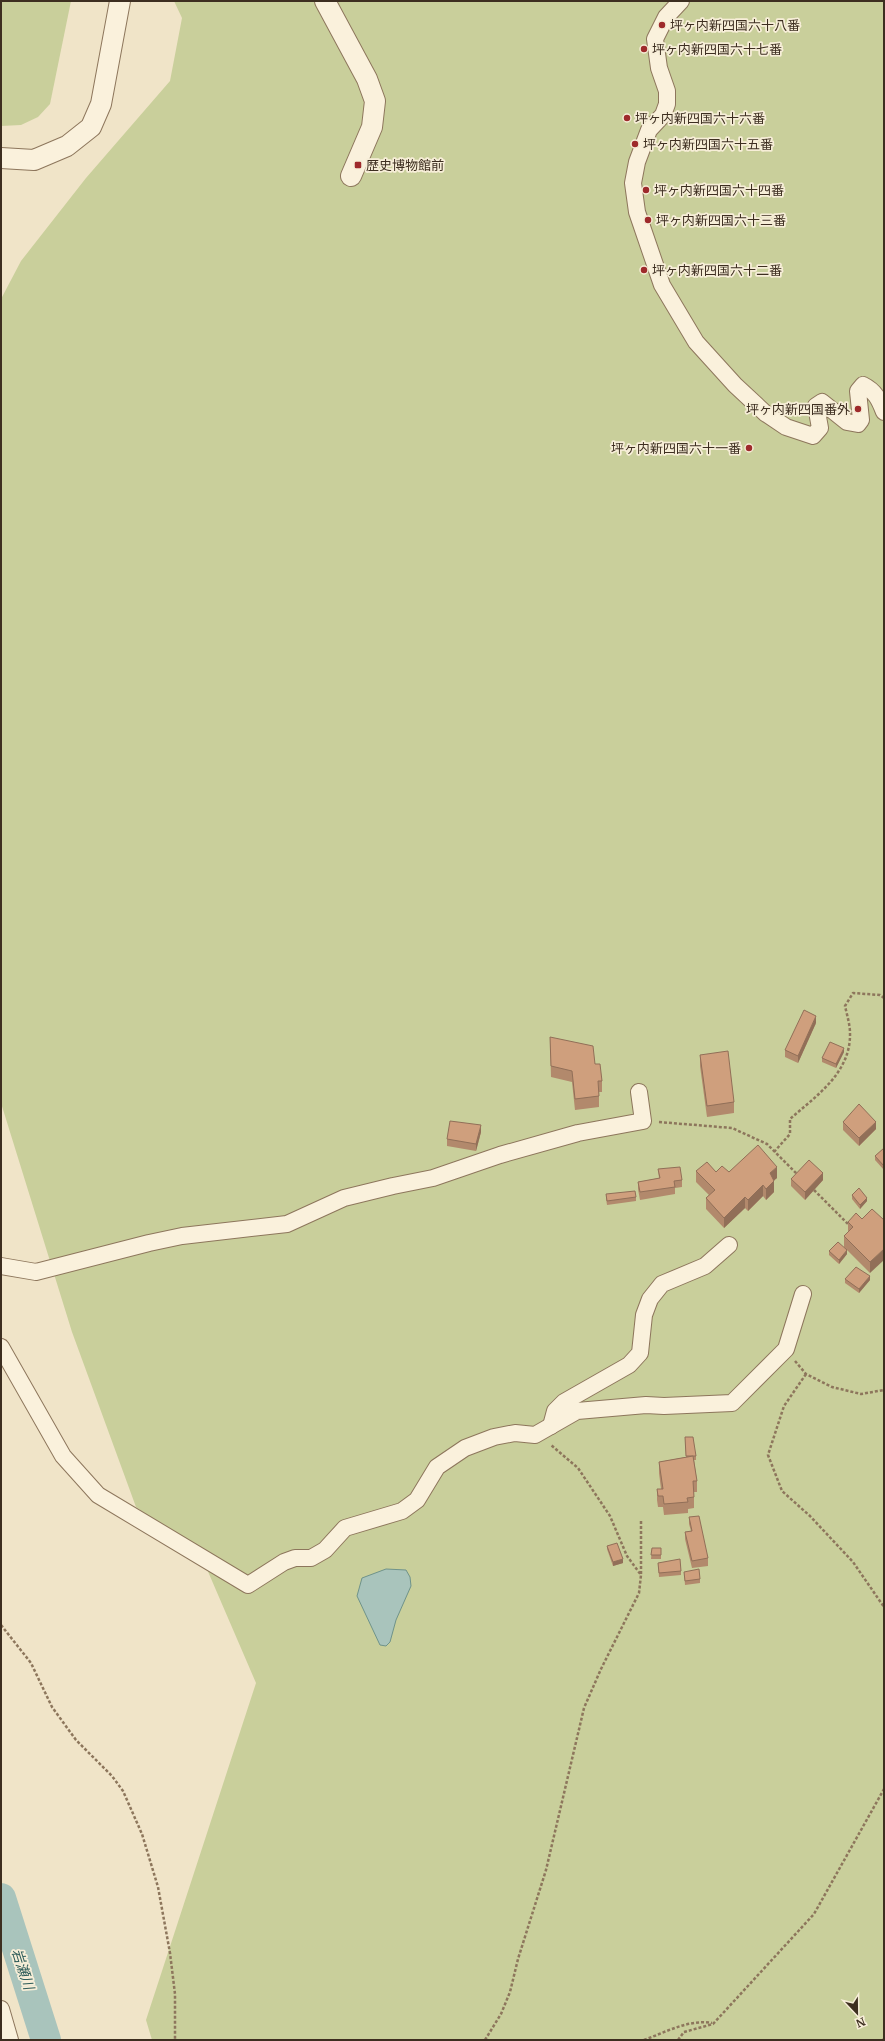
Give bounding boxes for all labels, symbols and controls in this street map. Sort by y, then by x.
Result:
place label: 坪ヶ内新四国六十八番 [670,17,800,34]
marker: 坪ヶ内新四国六十八番 [657,20,667,30]
place label: 坪ヶ内新四国六十七番 [652,41,782,58]
marker: 坪ヶ内新四国六十七番 [639,44,649,54]
place label: 坪ヶ内新四国六十六番 [635,110,765,127]
marker: 坪ヶ内新四国六十六番 [622,113,632,123]
place label: 坪ヶ内新四国六十五番 [643,136,773,153]
marker: 坪ヶ内新四国六十五番 [630,139,640,149]
place label: 歴史博物館前 [366,157,444,174]
marker: 歴史博物館前 [353,160,363,170]
place label: 坪ヶ内新四国六十四番 [654,182,784,199]
marker: 坪ヶ内新四国六十四番 [641,185,651,195]
place label: 坪ヶ内新四国六十三番 [656,212,786,229]
marker: 坪ヶ内新四国六十三番 [643,215,653,225]
place label: 坪ヶ内新四国六十二番 [652,262,782,279]
marker: 坪ヶ内新四国六十二番 [639,265,649,275]
place label: 坪ヶ内新四国番外 [746,401,850,418]
marker: 坪ヶ内新四国番外 [853,404,863,414]
place label: 坪ヶ内新四国六十一番 [611,440,741,457]
marker: 坪ヶ内新四国六十一番 [744,443,754,453]
water label: 岩瀬川 [8,1946,39,1994]
north arrow [837,1993,877,2033]
text: N [854,2014,867,2031]

